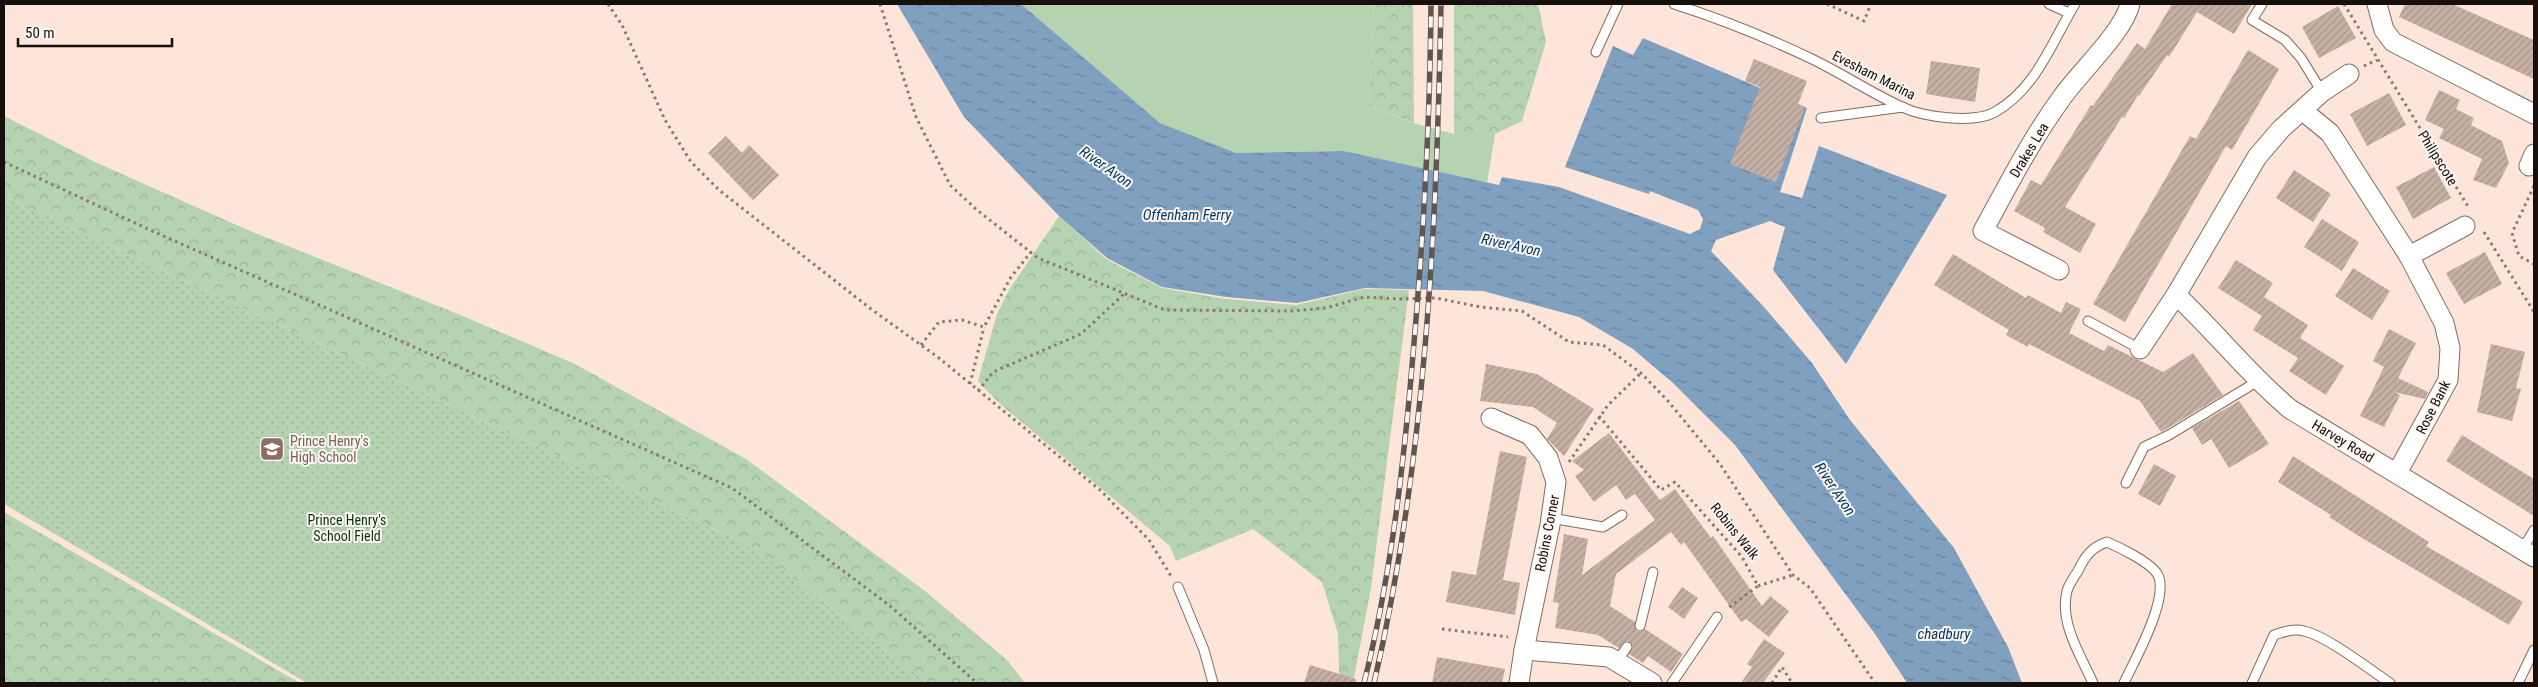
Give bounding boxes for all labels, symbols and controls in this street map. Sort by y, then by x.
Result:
scale bar [18,15,171,47]
text: 50 m [25,24,55,42]
street label: Evesham Marina [1830,47,1918,103]
street label: Drakes Lea [2006,120,2052,180]
street label: Philipscote [2415,128,2461,189]
water label: River Avon [1076,142,1136,192]
water label: Offenham Ferry [1143,206,1232,224]
water label: River Avon [1480,230,1542,260]
street label: Rose Bank [2413,377,2454,436]
street label: Harvey Road [2309,416,2377,466]
place label: Prince Henry's High School [290,433,369,465]
school or university icon: Prince Henry's High School [259,436,285,462]
water label: River Avon [1811,459,1859,519]
street label: Robins Corner [1532,493,1562,573]
street label: Robins Walk [1708,500,1763,563]
park label: Prince Henry's School Field [308,512,386,544]
water label: chadbury [1918,625,1971,643]

